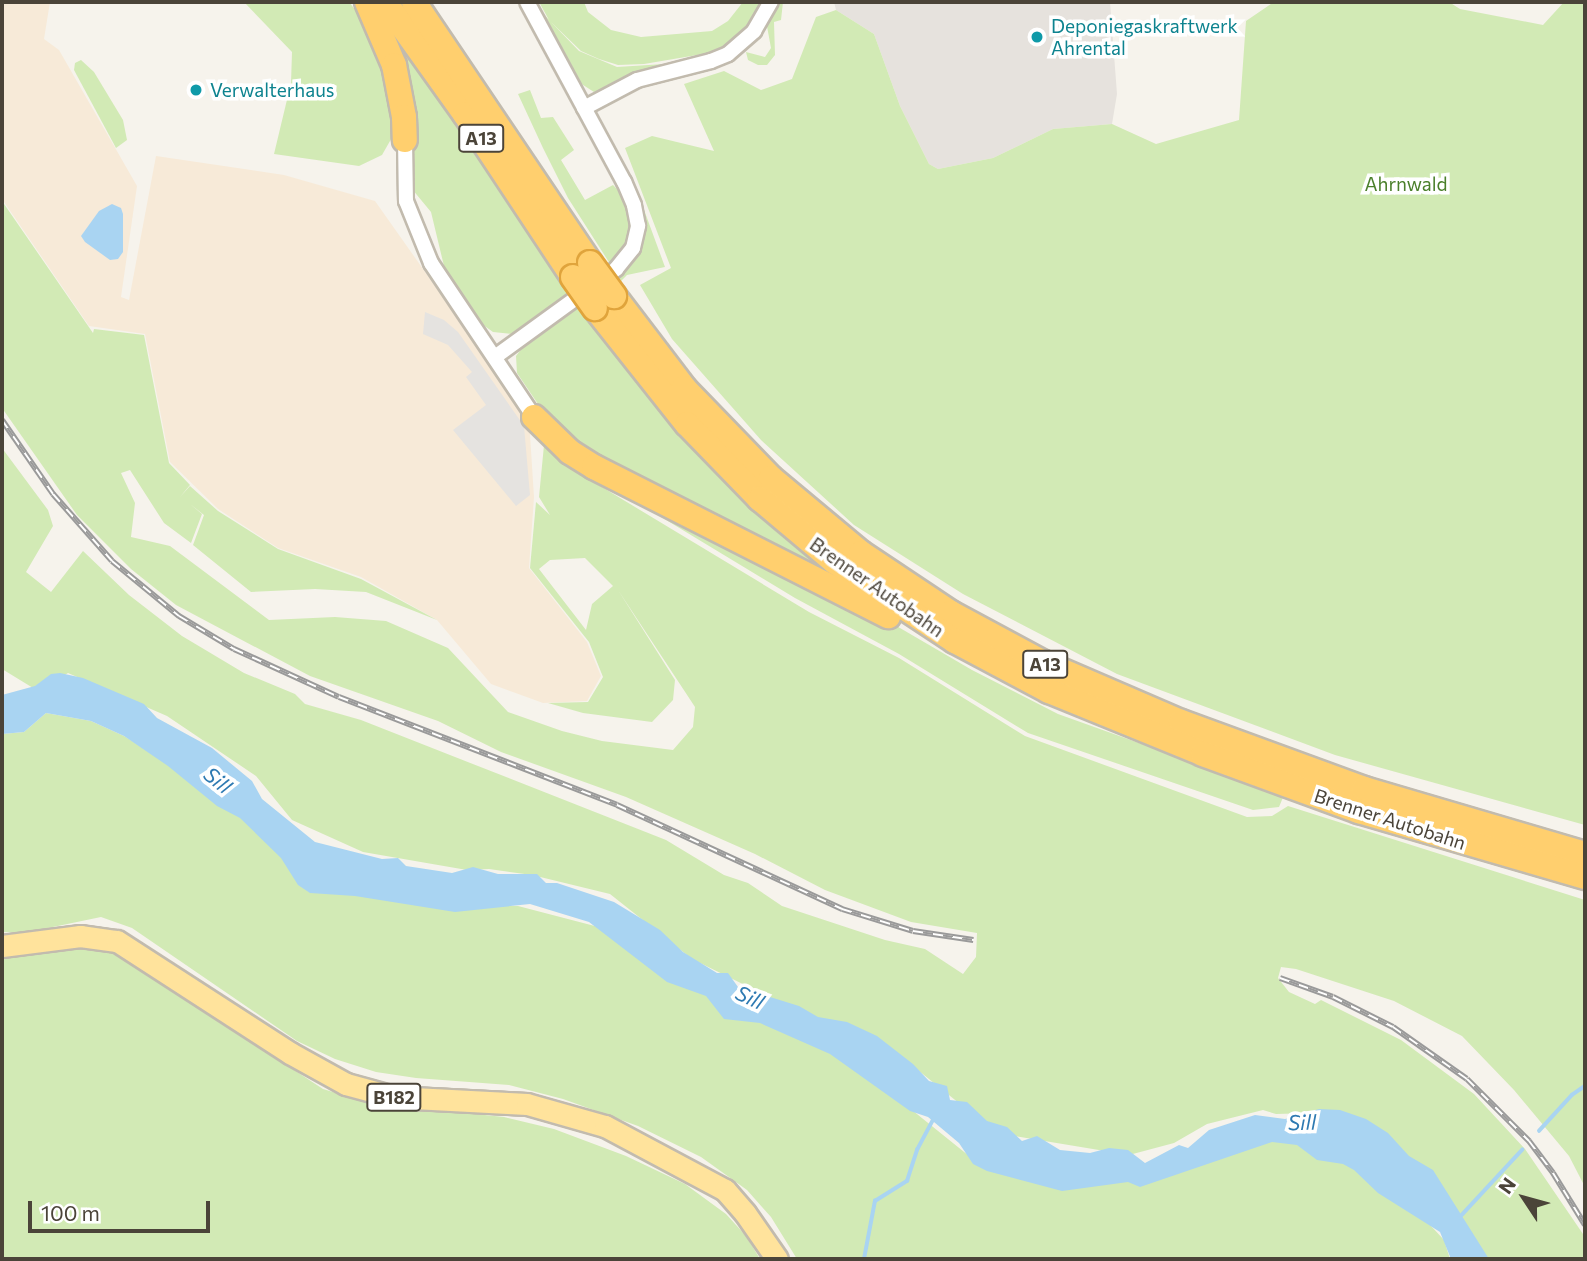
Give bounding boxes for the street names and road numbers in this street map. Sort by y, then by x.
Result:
road number: A13 [456,124,505,153]
street label: Brenner Autobahn [806,532,948,642]
road number: A13 [1020,650,1070,678]
street label: Brenner Autobahn [1311,784,1469,854]
road number: B182 [366,1082,422,1112]

